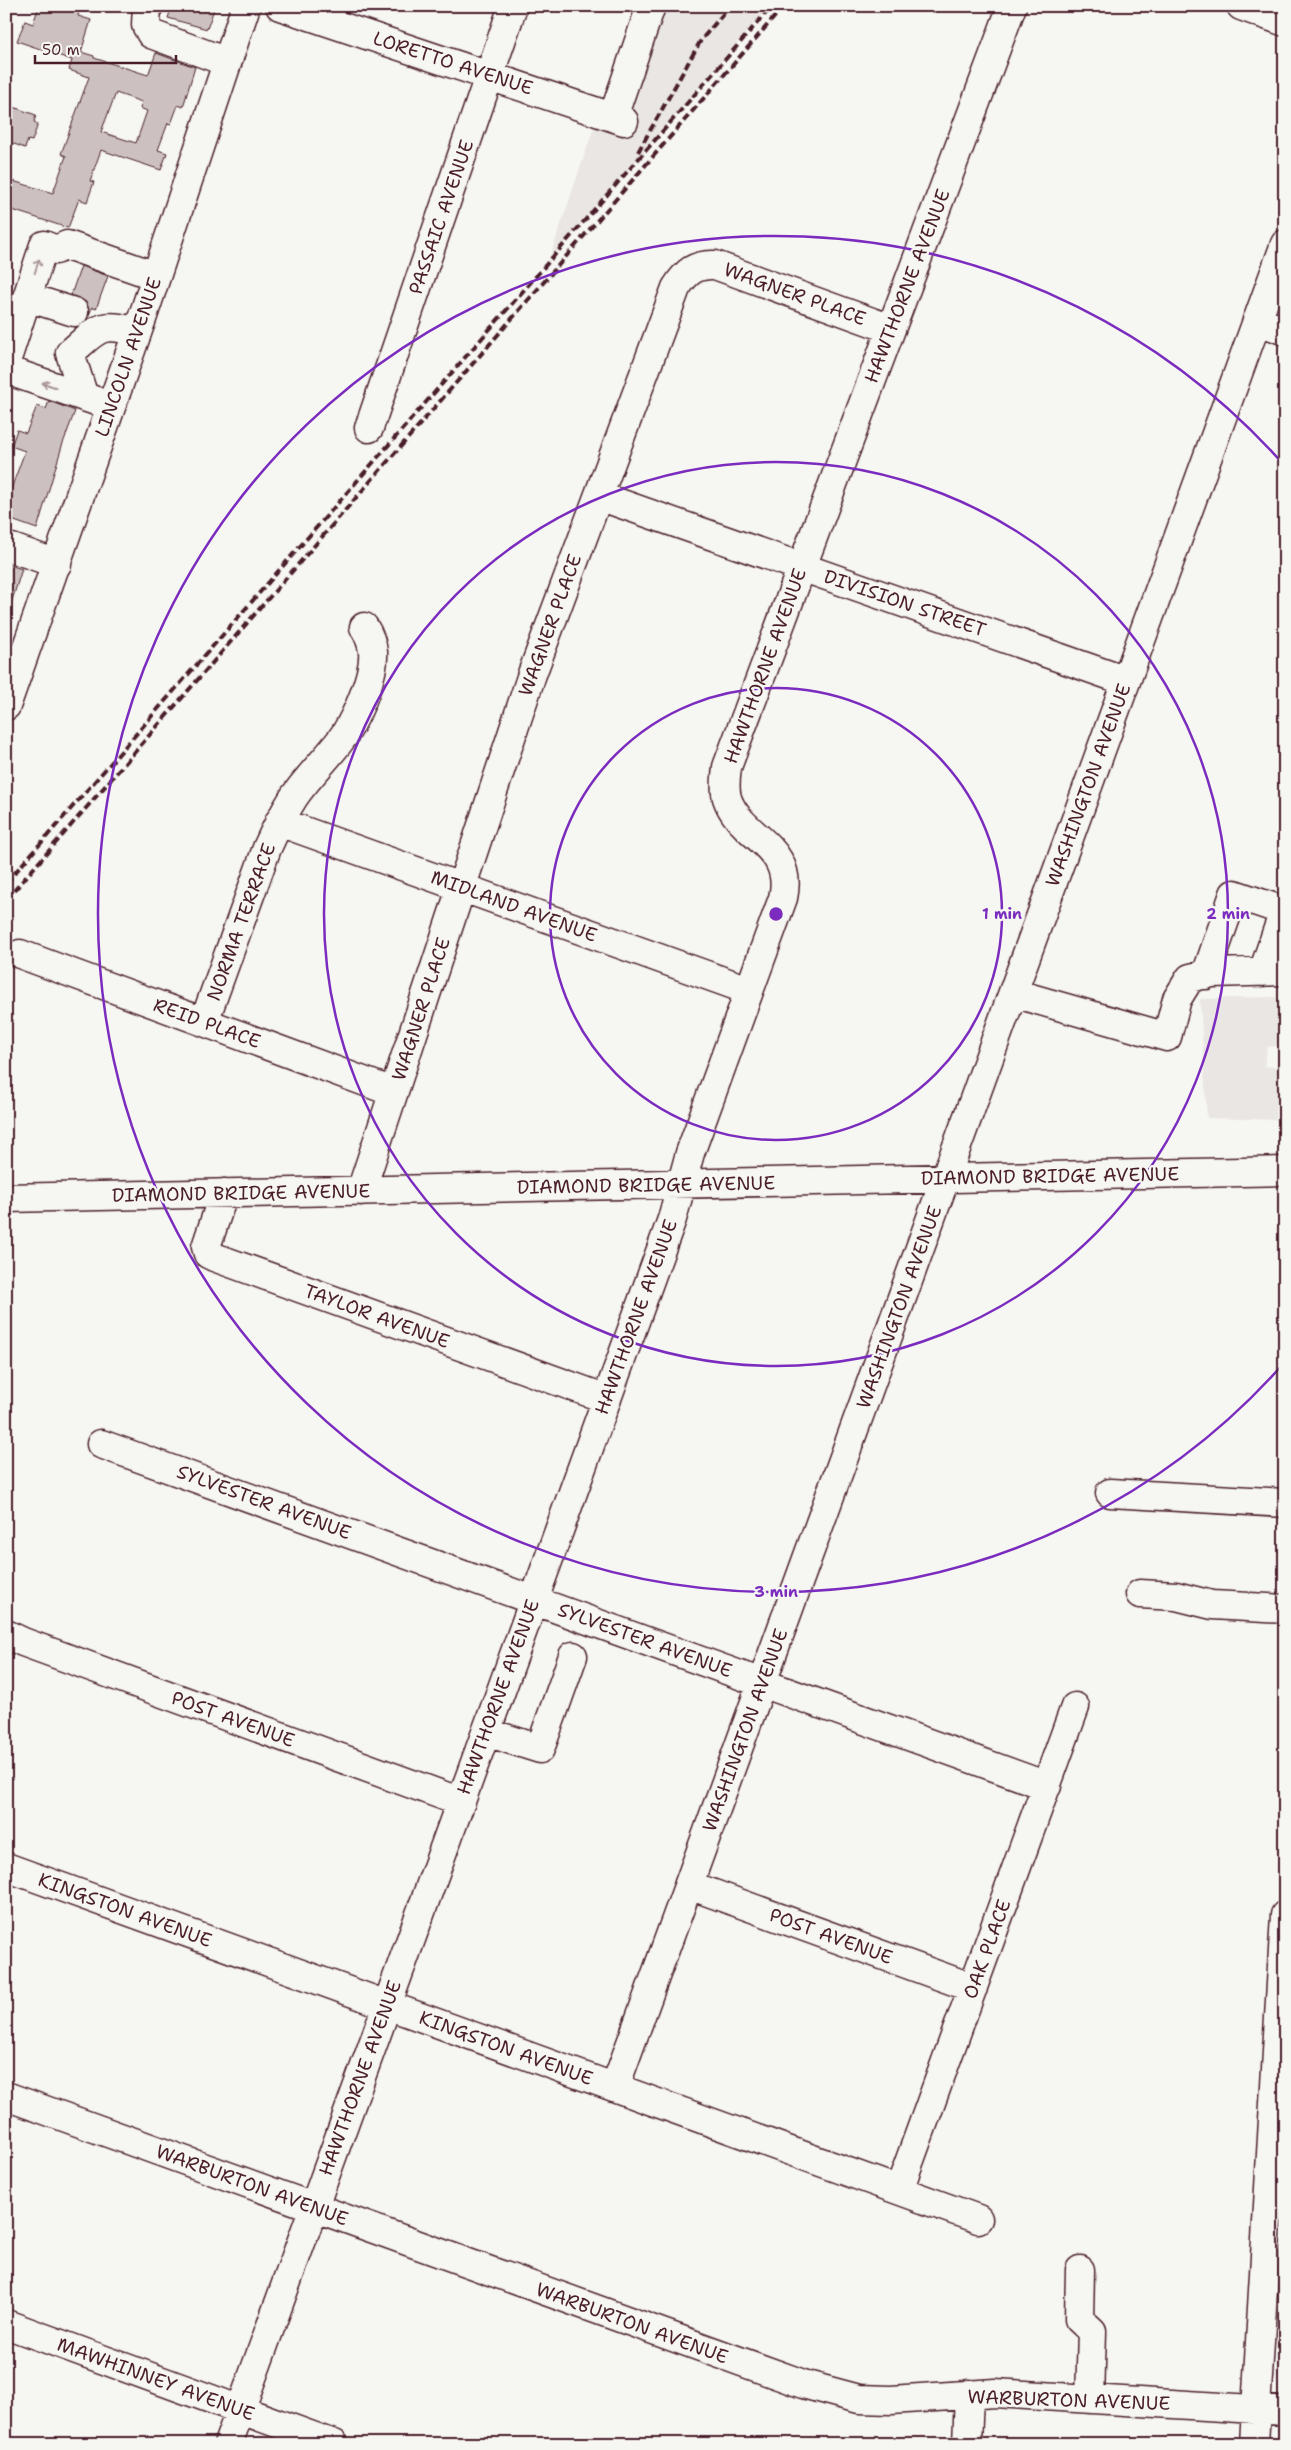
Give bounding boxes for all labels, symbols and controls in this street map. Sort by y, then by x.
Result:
street label: LORETTO AVENUE [370,25,536,101]
scale bar [35,32,176,64]
text: 50 m [42,40,80,60]
street label: PASSAIC AVENUE [403,136,479,298]
street label: HAWTHORNE AVENUE [858,185,956,387]
street label: WAGNER PLACE [721,257,870,331]
one-way arrow [33,258,43,274]
street label: LINCOLN AVENUE [89,274,167,440]
one-way arrow [41,379,57,389]
street label: WAGNER PLACE [513,550,587,699]
street label: DIVISION STREET [820,563,990,643]
street label: HAWTHORNE AVENUE [718,565,812,767]
street label: WASHINGTON AVENUE [1040,680,1136,890]
street label: NORMA TERRACE [201,840,281,1004]
street label: MIDLAND AVENUE [427,864,601,948]
text: 1 min [982,904,1022,924]
text: 2 min [1206,904,1250,924]
centre of rings [767,905,785,923]
street label: WAGNER PLACE [386,934,456,1084]
street label: REID PLACE [150,992,264,1054]
street label: DIAMOND BRIDGE AVENUE [921,1161,1180,1191]
street label: DIAMOND BRIDGE AVENUE [517,1170,776,1200]
street label: DIAMOND BRIDGE AVENUE [112,1178,371,1208]
street label: WASHINGTON AVENUE [851,1202,947,1412]
street label: HAWTHORNE AVENUE [589,1216,683,1418]
street label: TAYLOR AVENUE [301,1278,453,1354]
street label: SYLVESTER AVENUE [173,1459,355,1545]
text: 3 min [754,1582,798,1602]
street label: HAWTHORNE AVENUE [451,1596,545,1798]
street label: SYLVESTER AVENUE [554,1597,736,1683]
street label: WASHINGTON AVENUE [697,1625,793,1835]
street label: POST AVENUE [168,1685,298,1753]
street label: KINGSTON AVENUE [35,1867,215,1953]
street label: OAK PLACE [957,1896,1017,2002]
street label: POST AVENUE [766,1902,896,1970]
street label: HAWTHORNE AVENUE [313,1977,407,2179]
street label: KINGSTON AVENUE [416,2005,596,2091]
street label: WARBURTON AVENUE [152,2139,352,2231]
street label: WARBURTON AVENUE [532,2277,732,2369]
street label: MAWHINNEY AVENUE [54,2332,258,2426]
street label: WARBURTON AVENUE [967,2384,1171,2416]

